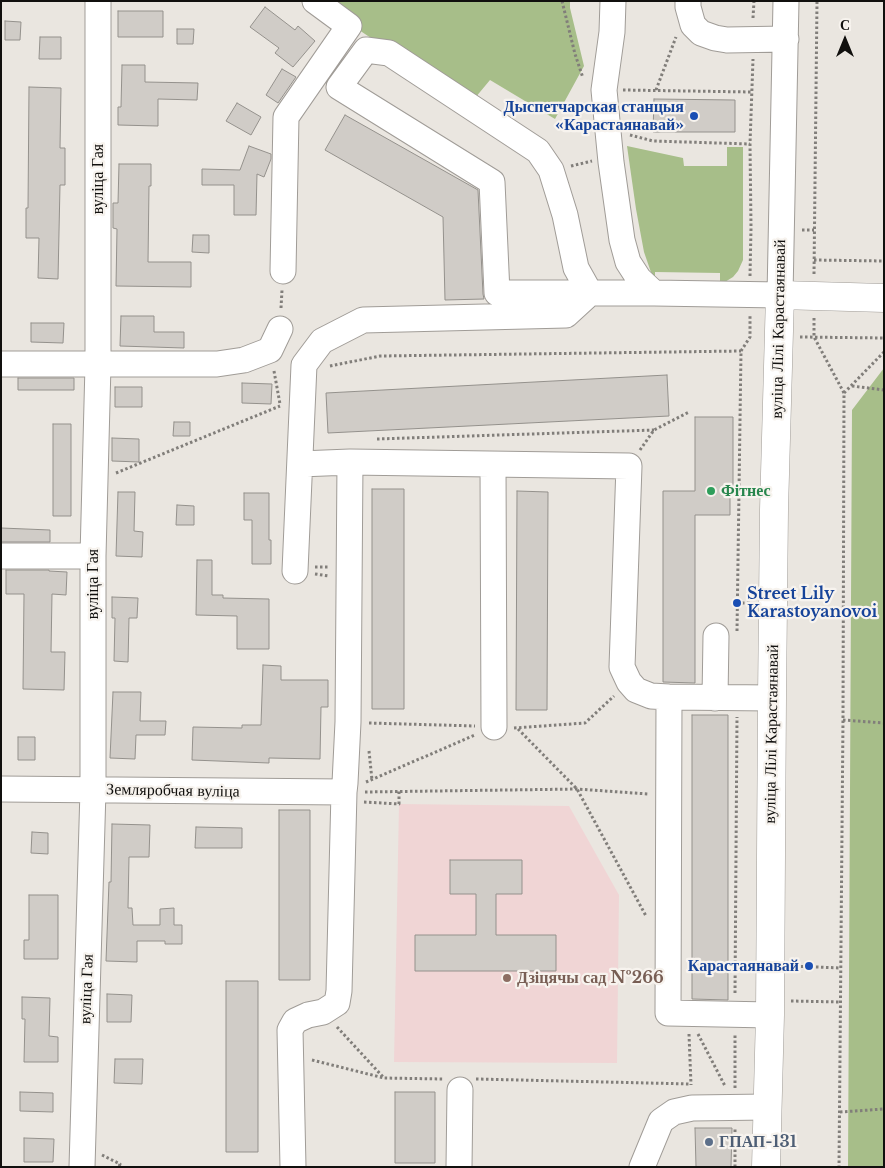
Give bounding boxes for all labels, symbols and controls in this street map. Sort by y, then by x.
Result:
north arrow [820,15,870,65]
text: С [840,16,850,34]
place label: Дыспетчарская станцыя «Карастаянавай» [504,97,684,135]
marker: Дыспетчарская станцыя «Карастаянавай» [688,110,700,122]
street label: вуліца Гая [88,144,108,214]
street label: вуліца Лілі Карастаянавай [768,239,790,419]
place label: Фітнес [721,481,771,501]
marker: Фітнес [705,485,717,497]
street label: вуліца Гая [83,549,103,619]
place label: Street Lily Karastoyanovoi [747,584,877,622]
marker: Street Lily Karastoyanovoi [731,597,743,609]
street label: вуліца Лілі Карастаянавай [761,644,783,824]
street label: Земляробчая вуліца [106,780,240,802]
street label: вуліца Гая [76,954,98,1024]
place label: Карастаянавай [688,956,799,976]
marker: Карастаянавай [803,960,815,972]
place label: Дзіцячы сад №266 [517,968,664,988]
marker: Дзіцячы сад №266 [501,972,513,984]
place label: ГПАП-131 [719,1132,797,1152]
marker: ГПАП-131 [703,1136,715,1148]

